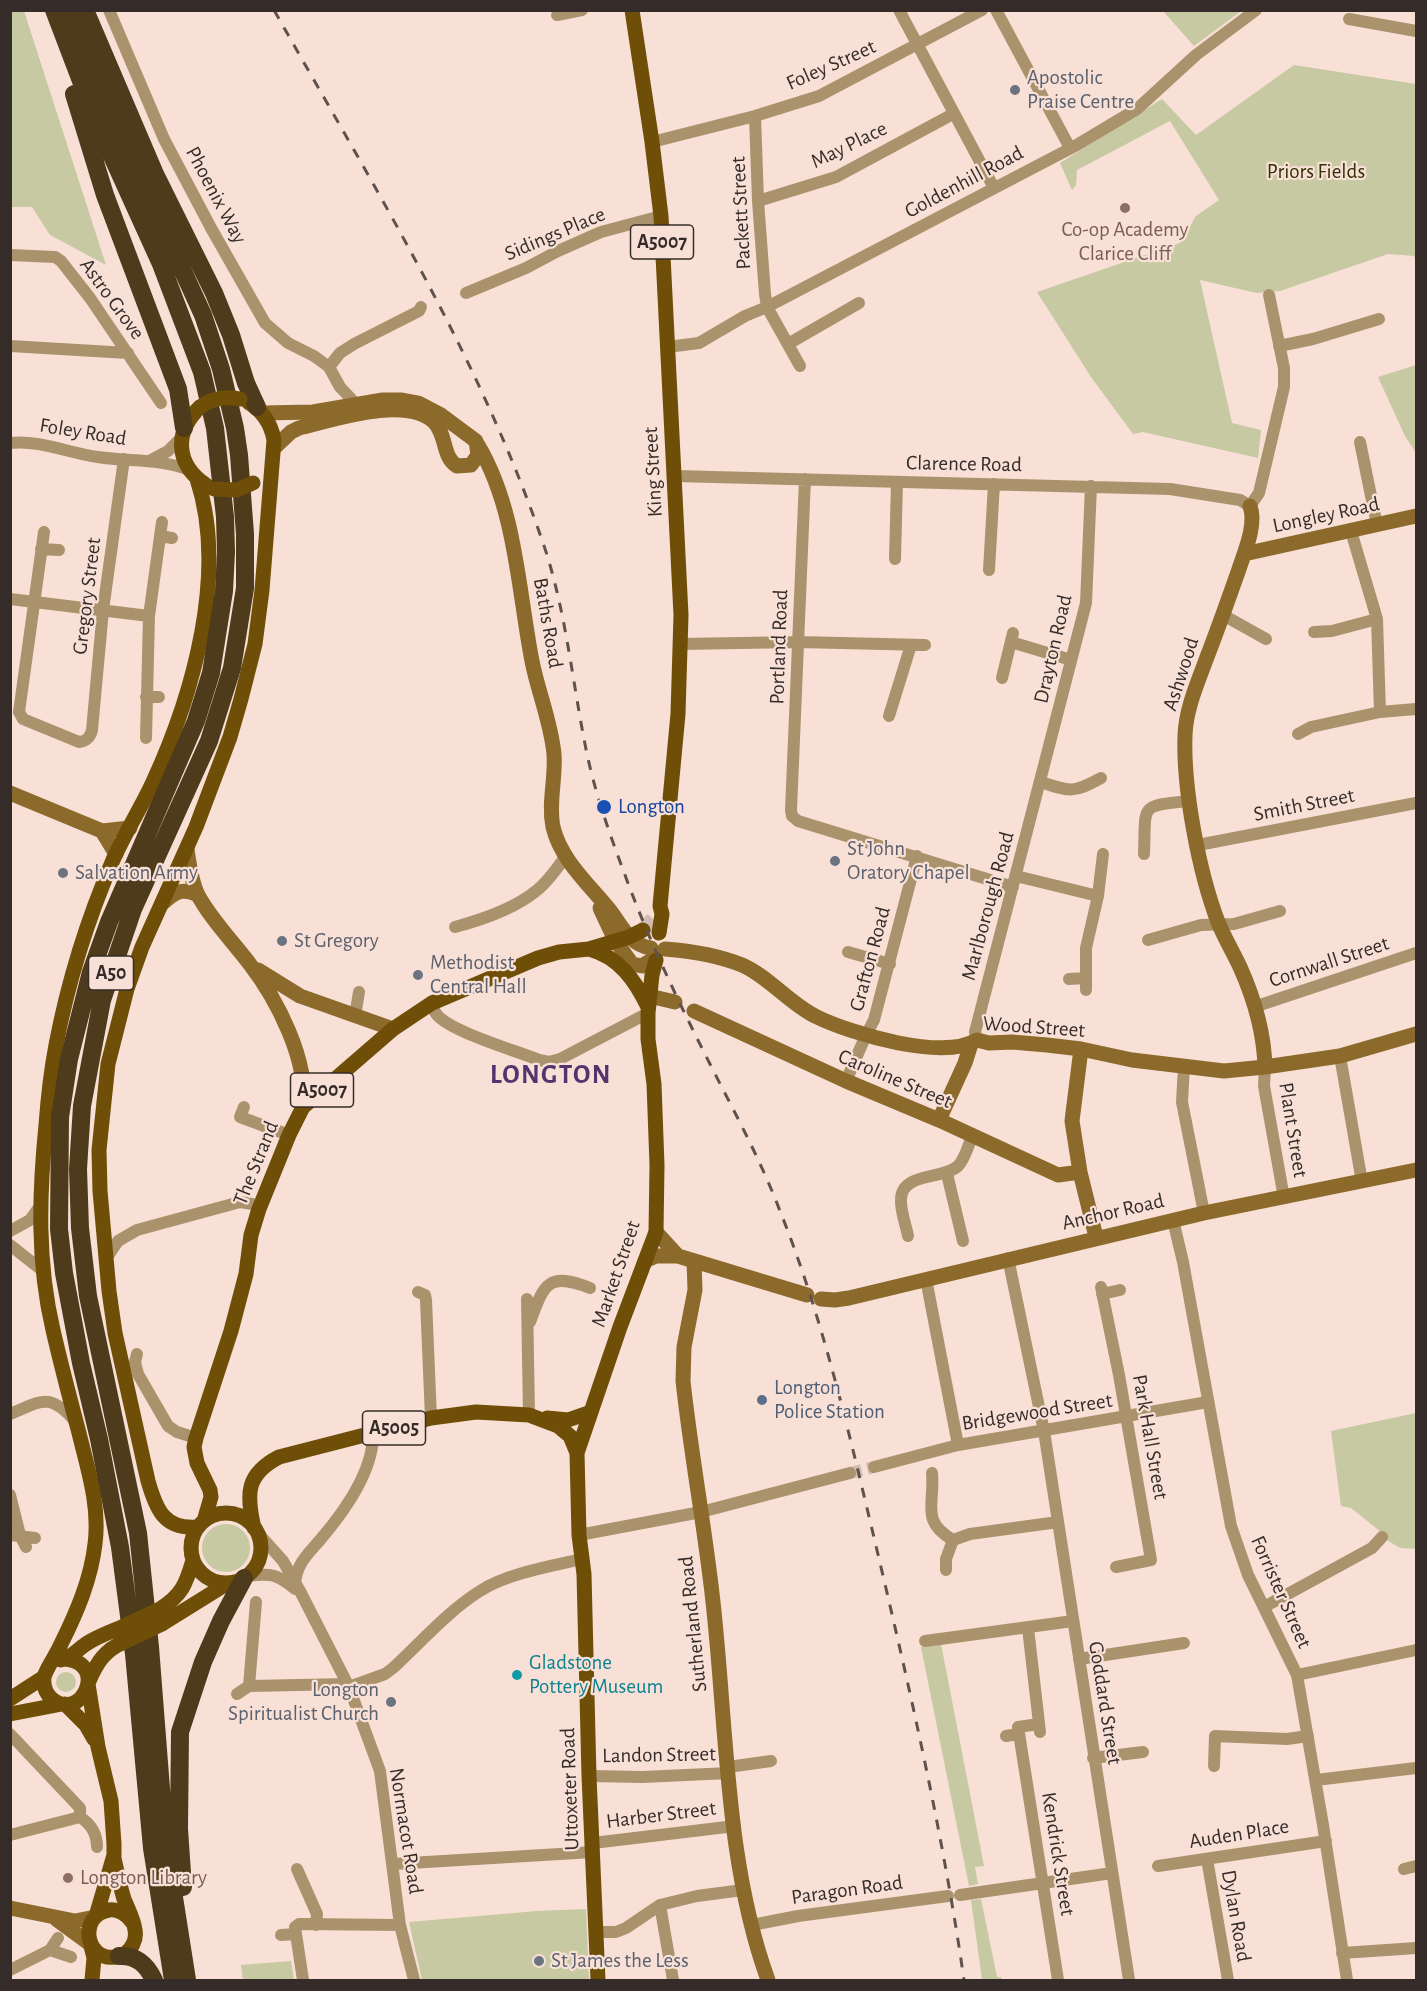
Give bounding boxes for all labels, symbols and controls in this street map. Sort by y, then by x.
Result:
street label: Foley Street [782,34,880,96]
place label: Apostolic Praise Centre [1027,65,1134,115]
marker: Apostolic Praise Centre [1008,83,1022,97]
street label: May Place [807,116,891,174]
street label: Goldenhill Road [900,140,1028,224]
street label: Phoenix Way [180,142,252,248]
street label: Packett Street [725,156,757,270]
park label: Priors Fields [1267,159,1365,185]
marker: Co-op Academy Clarice Cliff [1118,201,1132,215]
street label: Sidings Place [501,202,609,266]
place label: Co-op Academy Clarice Cliff [1062,217,1188,267]
road number: A5007 [630,225,694,259]
street label: Astro Grove [74,253,150,345]
street label: Foley Road [38,413,128,451]
street label: King Street [638,426,668,518]
street label: Clarence Road [906,450,1022,478]
street label: Longley Road [1270,491,1382,539]
street label: Gregory Street [67,536,107,656]
street label: Baths Road [528,576,568,670]
street label: Portland Road [764,589,794,705]
street label: Drayton Road [1028,592,1078,706]
street label: Ashwood [1157,634,1205,714]
street label: Smith Street [1251,783,1357,827]
place label: Longton [618,794,685,820]
marker: Longton [595,798,613,816]
street label: Marlborough Road [956,829,1020,983]
place label: St John Oratory Chapel [847,836,970,886]
marker: St John Oratory Chapel [828,854,842,868]
place label: Salvation Army [75,860,198,886]
marker: Salvation Army [56,866,70,880]
street label: Grafton Road [844,904,896,1014]
place label: St Gregory [294,928,379,954]
street label: Cornwall Street [1266,931,1392,993]
marker: St Gregory [275,934,289,948]
place label: Methodist Central Hall [430,950,527,1000]
road number: A50 [88,956,134,990]
marker: Methodist Central Hall [411,968,425,982]
street label: Wood Street [982,1011,1086,1043]
street label: Caroline Street [834,1044,956,1114]
district label: LONGTON [490,1059,612,1091]
road number: A5007 [290,1073,354,1107]
street label: Plant Street [1273,1081,1313,1179]
street label: The Strand [228,1117,284,1209]
street label: Anchor Road [1060,1188,1166,1236]
street label: Market Street [586,1217,646,1331]
street label: Park Hall Street [1127,1372,1173,1502]
place label: Longton Police Station [774,1375,885,1425]
street label: Bridgewood Street [960,1388,1114,1436]
marker: Longton Police Station [755,1393,769,1407]
road number: A5005 [362,1411,426,1445]
street label: Forrister Street [1245,1532,1317,1652]
street label: Sutherland Road [673,1555,713,1693]
street label: Goddard Street [1083,1640,1127,1766]
place label: Gladstone Pottery Museum [529,1650,663,1700]
marker: Gladstone Pottery Museum [510,1668,524,1682]
place label: Longton Spiritualist Church [228,1677,379,1727]
marker: Longton Spiritualist Church [384,1695,398,1709]
street label: Uttoxeter Road [555,1727,585,1851]
street label: Landon Street [602,1741,716,1769]
street label: Normacot Road [384,1766,428,1896]
street label: Kendrick Street [1036,1790,1080,1918]
street label: Harber Street [605,1796,717,1834]
street label: Auden Place [1187,1814,1291,1854]
place label: Longton Library [80,1865,207,1891]
street label: Dylan Road [1215,1868,1257,1964]
street label: Paragon Road [790,1870,904,1910]
marker: Longton Library [61,1871,75,1885]
place label: St James the Less [551,1948,689,1974]
marker: St James the Less [532,1954,546,1968]

